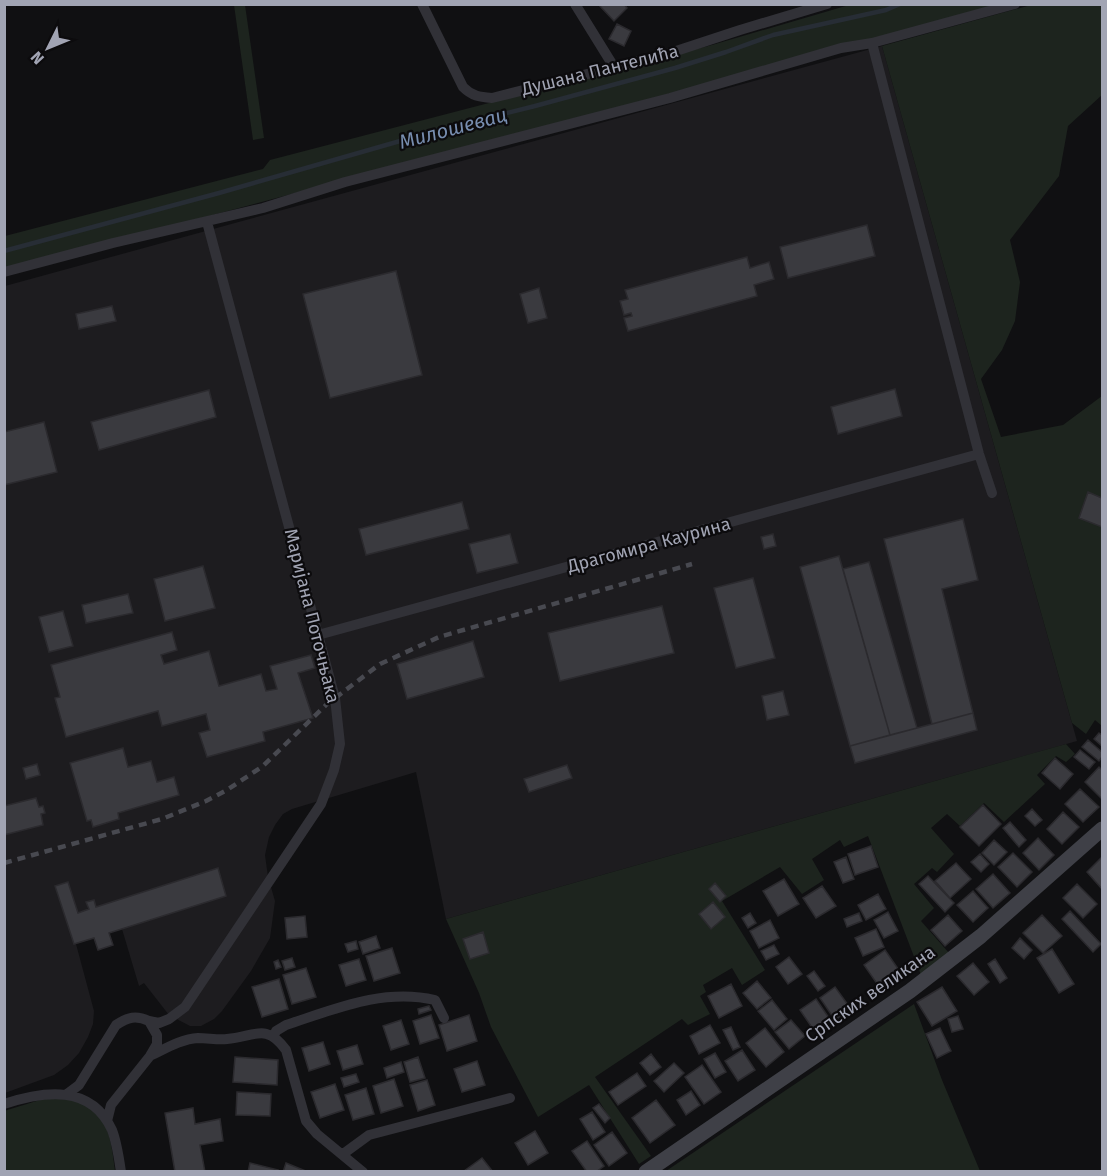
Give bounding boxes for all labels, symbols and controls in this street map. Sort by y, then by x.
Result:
north arrow [18,18,78,78]
street label: Душана Пантелића [518,40,681,100]
text: N [27,48,48,68]
water label: Милошевац [396,102,510,154]
street label: Драгомира Каурина [564,513,733,578]
street label: Маријана Поточњака [280,526,344,706]
street label: Српских великана [801,941,939,1047]

